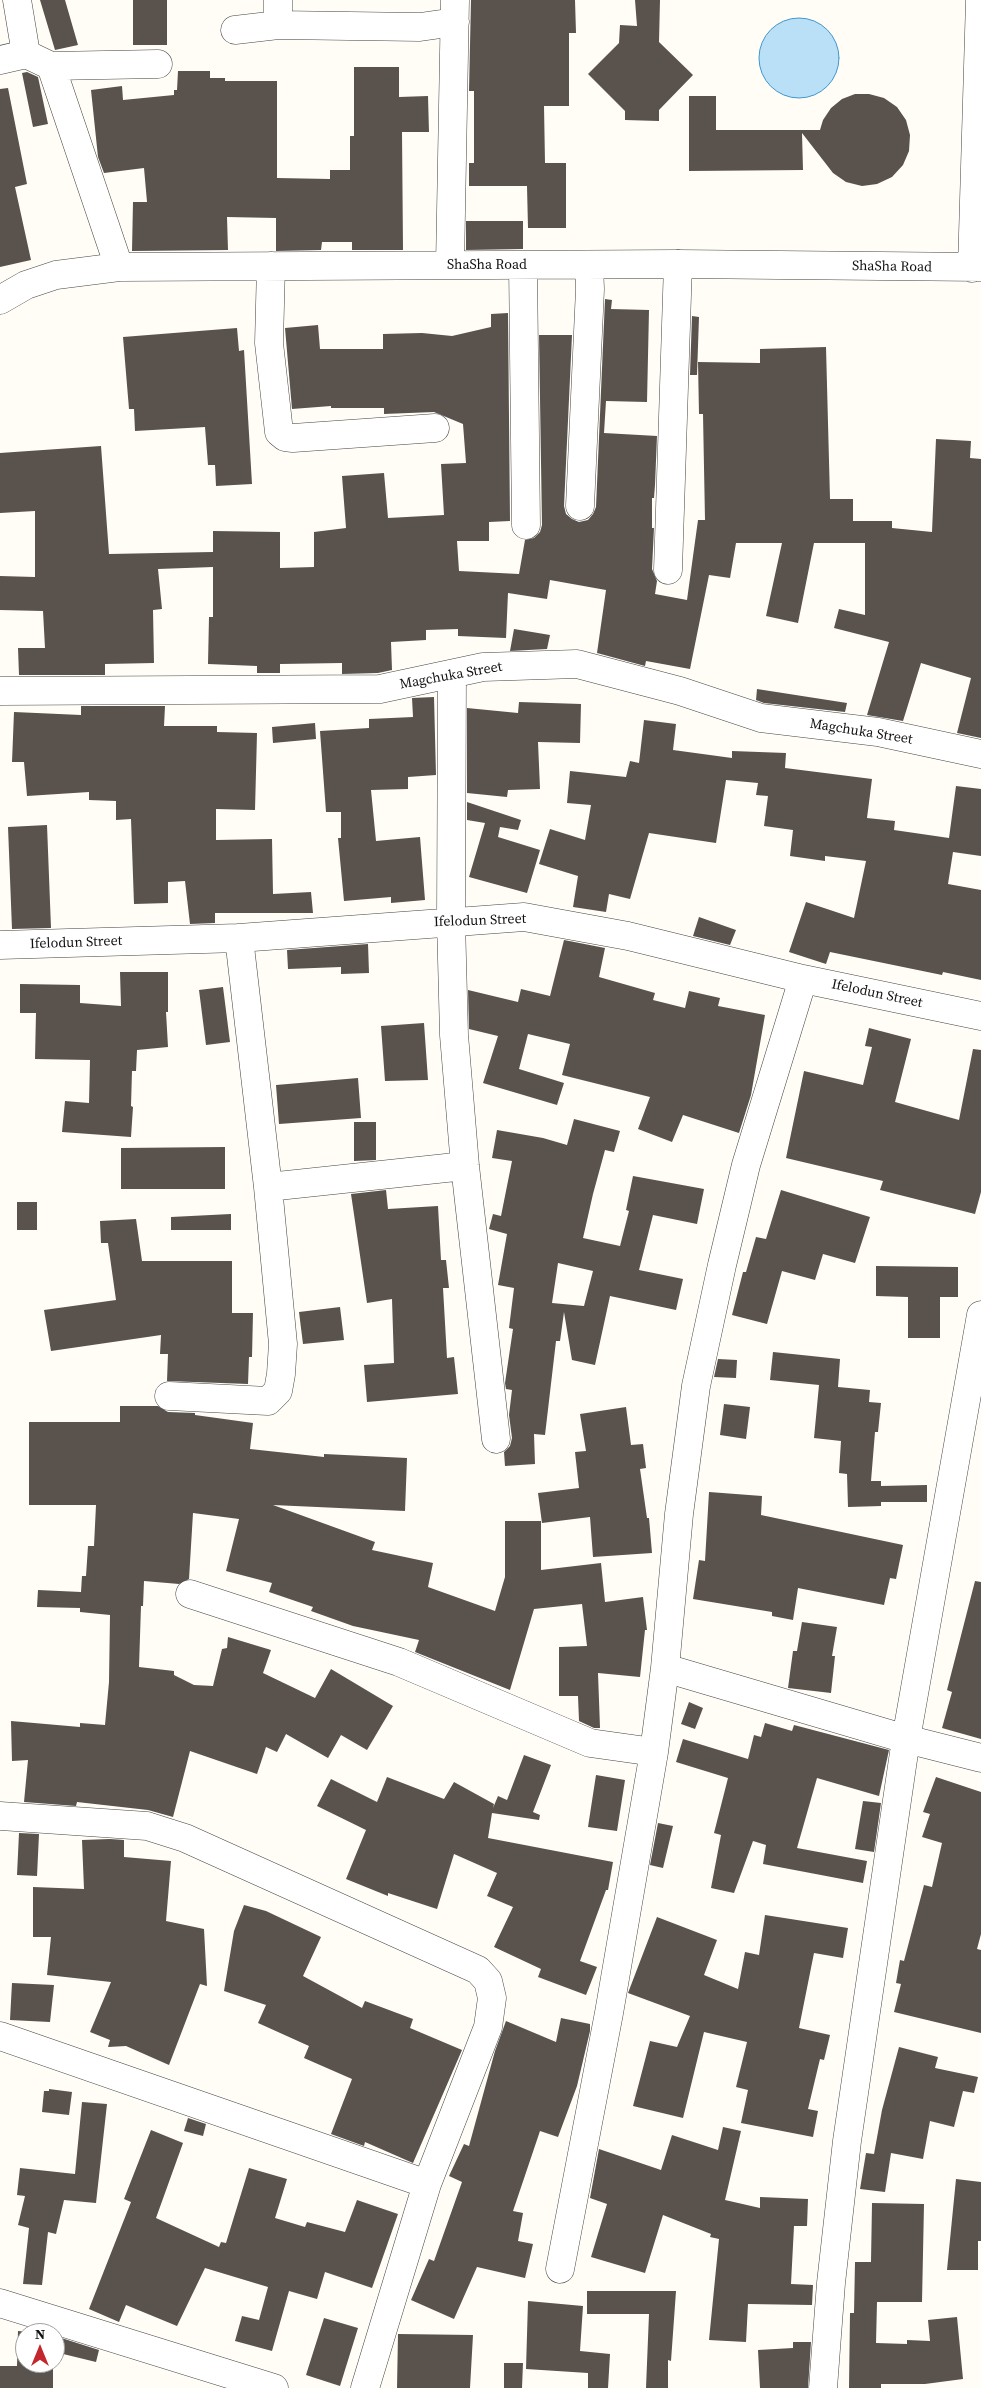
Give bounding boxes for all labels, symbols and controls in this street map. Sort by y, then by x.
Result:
street label: ShaSha Road [447,257,527,273]
street label: ShaSha Road [852,258,932,276]
street label: Magchuka Street [398,659,504,693]
street label: Magchuka Street [808,716,914,748]
street label: Ifelodun Street [434,911,526,931]
street label: Ifelodun Street [30,933,122,953]
street label: Ifelodun Street [830,976,924,1012]
north arrow [15,2323,65,2373]
text: N [35,2324,45,2344]

